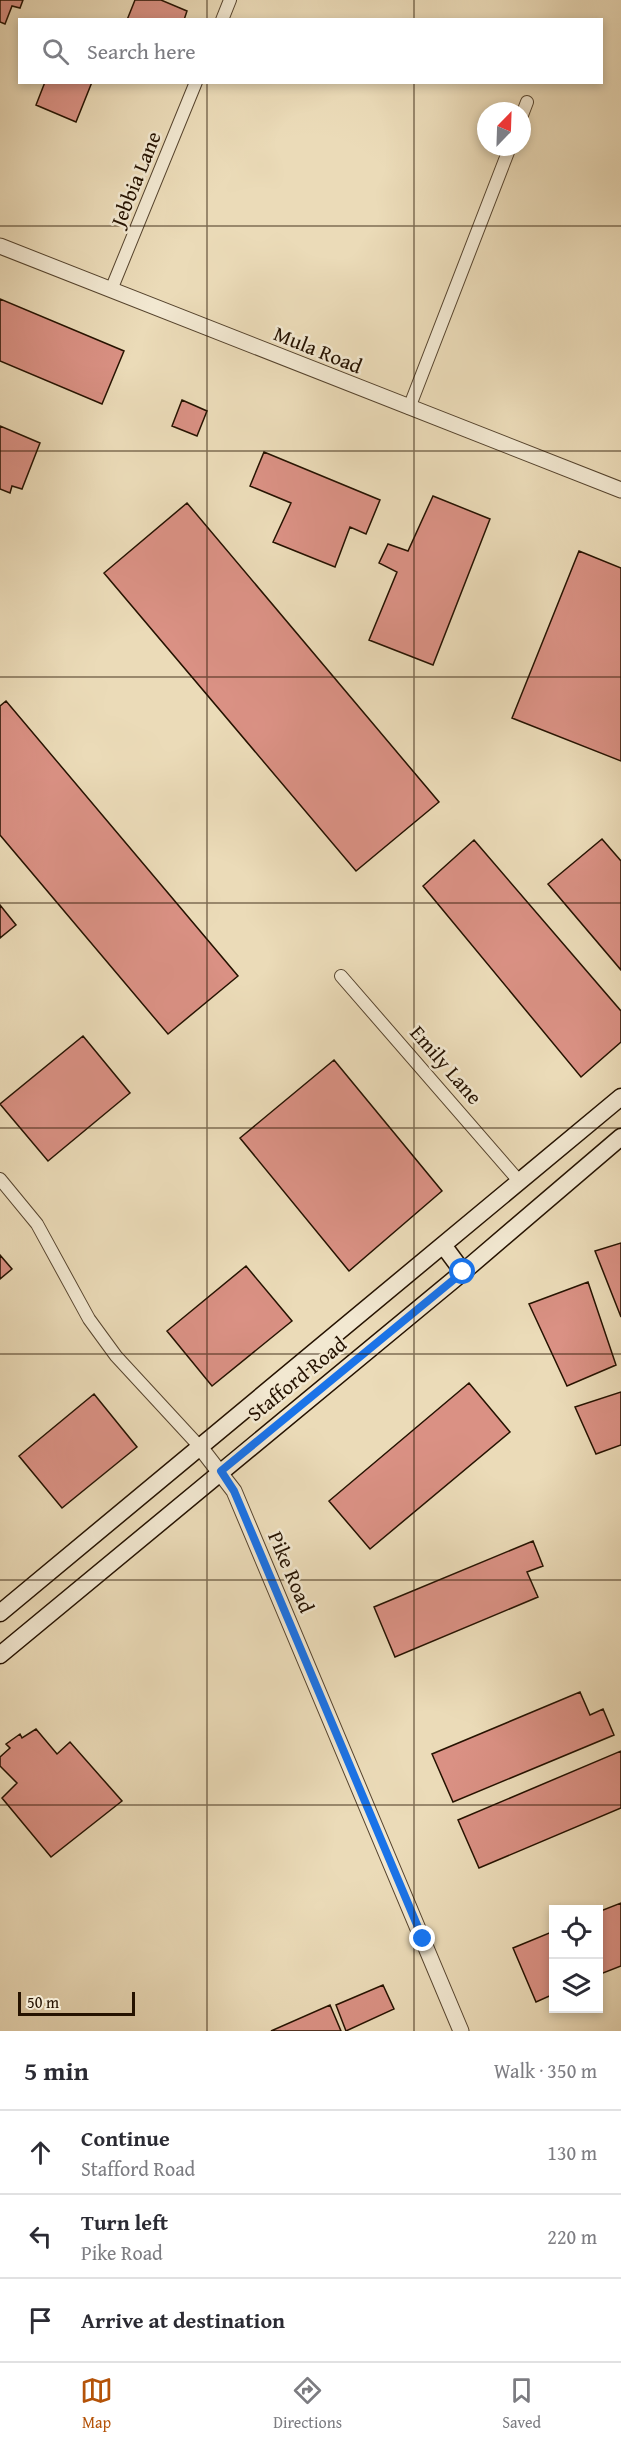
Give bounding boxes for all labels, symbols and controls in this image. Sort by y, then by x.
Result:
search box [18,18,603,84]
icon: search [39,35,72,68]
text: Search here [87,35,196,67]
north arrow [477,102,531,156]
street label: Jebbia Lane [101,126,169,234]
street label: Mula Road [269,318,368,382]
street label: Emily Lane [403,1018,490,1111]
route start [449,1258,475,1284]
street label: Stafford Road [240,1328,354,1428]
street label: Pike Road [260,1526,323,1618]
map controls [549,1905,603,2013]
button: locate [549,1905,603,1959]
route end [409,1925,435,1951]
button: layers [549,1959,603,2013]
scale bar [18,1989,135,2016]
text: 50 m [27,1990,59,2014]
text: 5 min [24,2051,89,2090]
text: Walk · 350 m [494,2056,597,2085]
text: Continue [81,2122,170,2154]
icon: ahead [24,2136,57,2169]
text: 130 m [547,2138,597,2167]
text: Stafford Road [81,2154,195,2183]
text: Turn left [81,2206,168,2238]
icon: left [24,2220,57,2253]
text: 220 m [547,2222,597,2251]
text: Pike Road [81,2238,163,2267]
icon: arrive [24,2304,57,2337]
text: Arrive at destination [81,2304,285,2336]
tab: Map [80,2374,113,2434]
tab: Directions [273,2374,342,2434]
tab: Saved [502,2374,541,2434]

